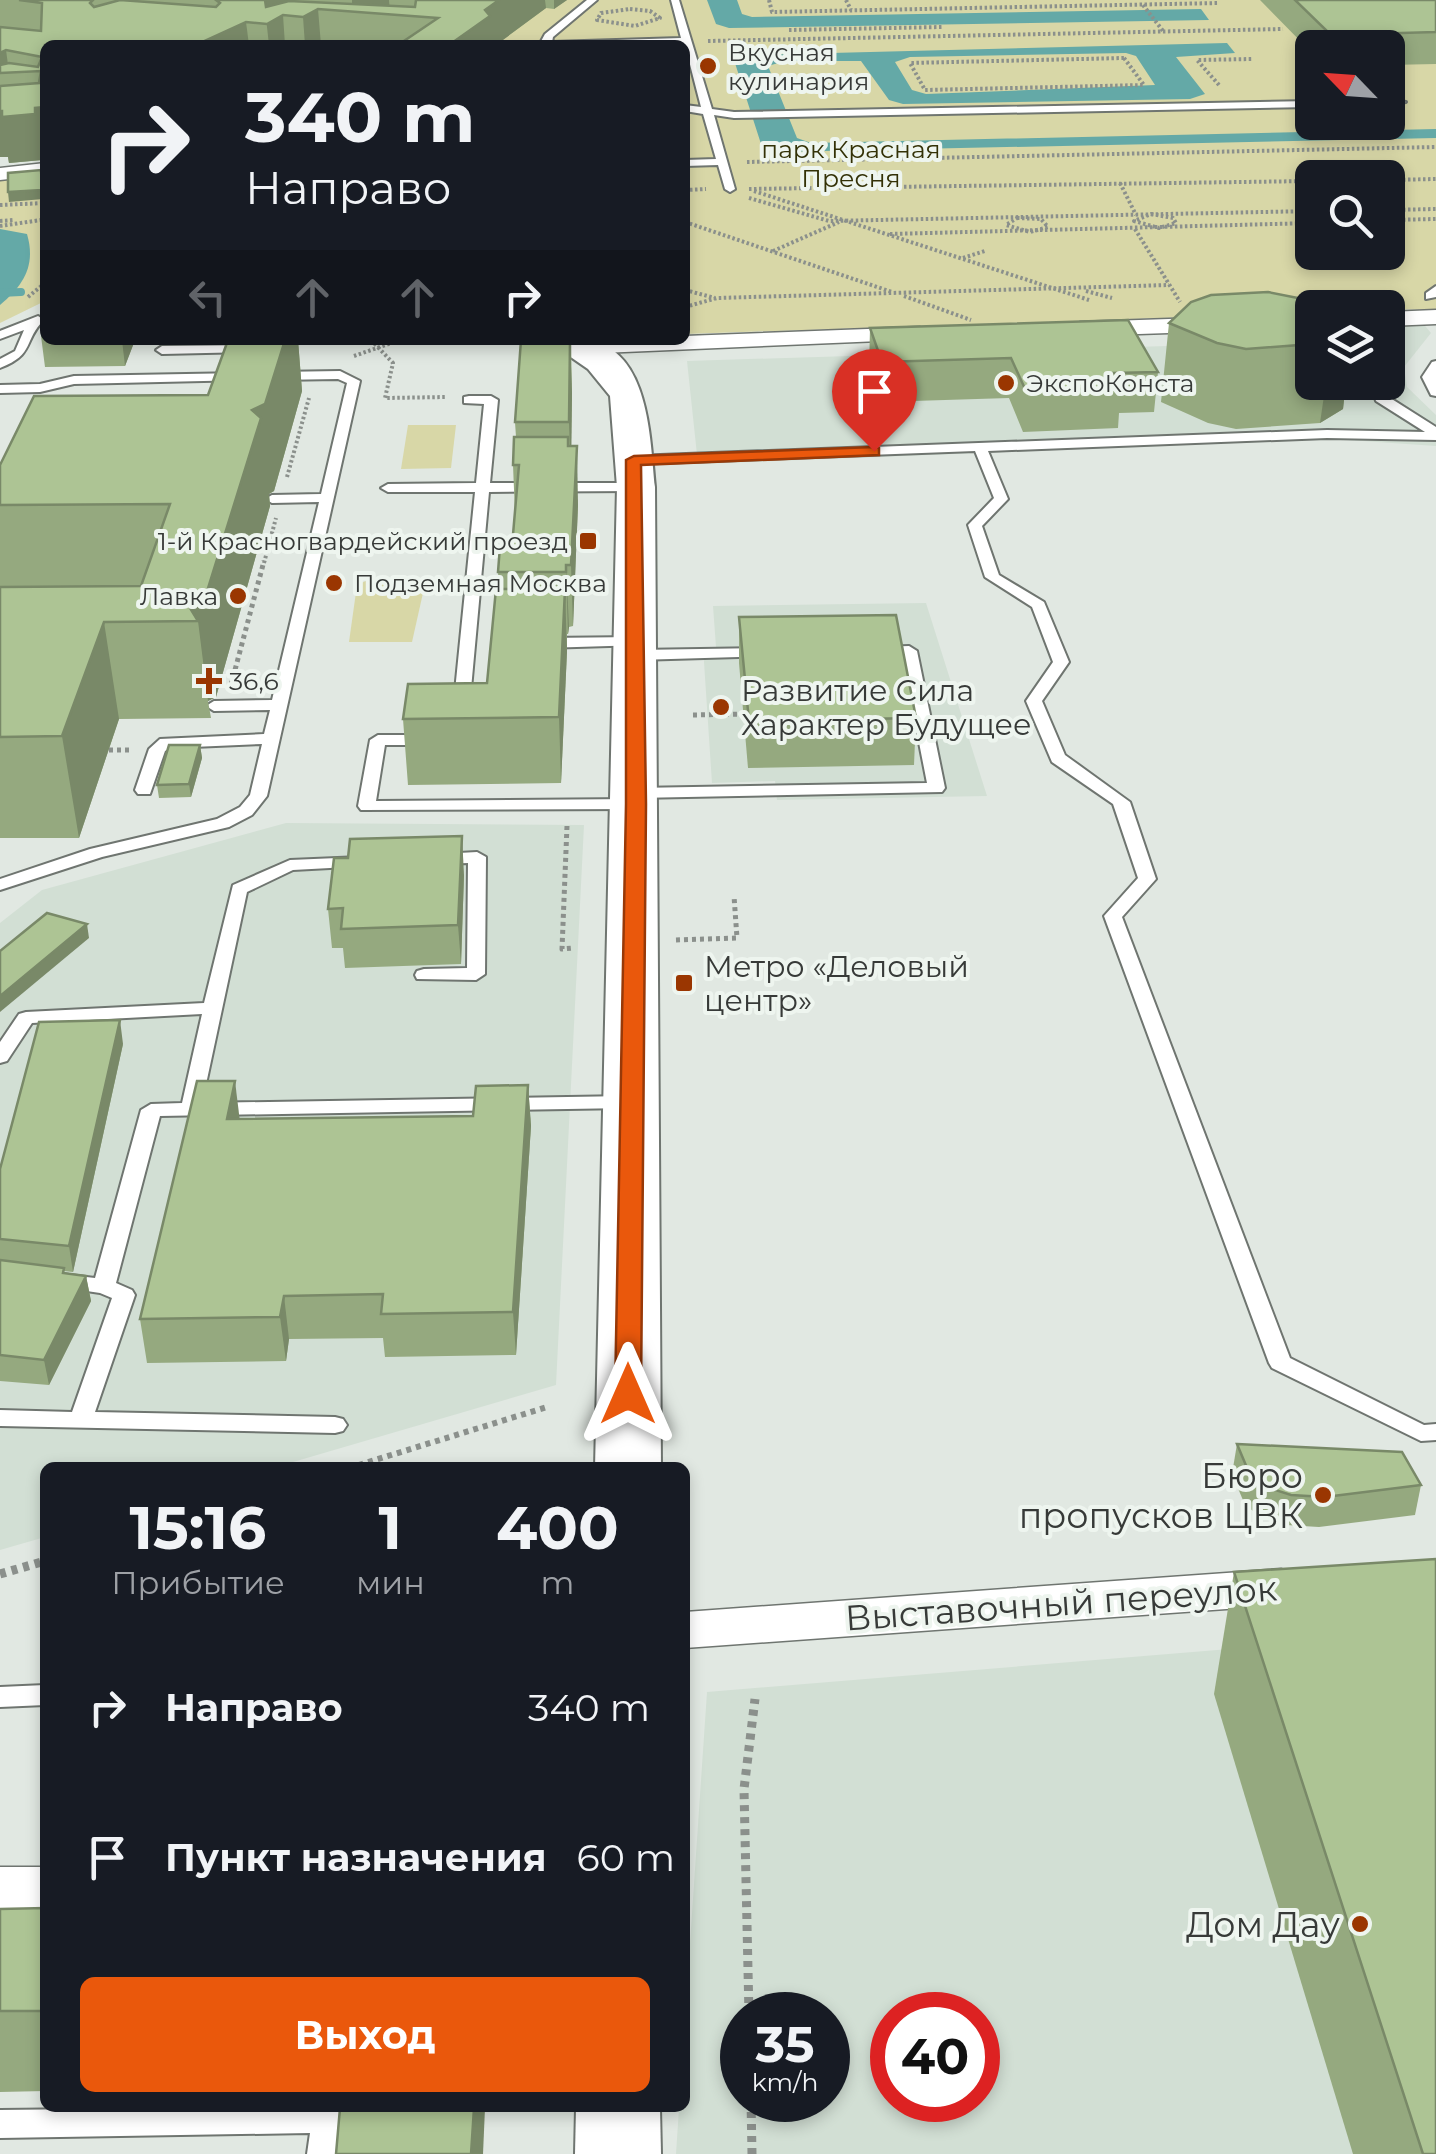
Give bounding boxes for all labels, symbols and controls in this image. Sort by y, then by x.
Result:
north arrow [1295,30,1405,140]
map controls [1295,30,1405,400]
place label: Вкусная кулинария [728,37,869,96]
marker: Вкусная кулинария [697,55,719,77]
text: 340 m [245,74,475,160]
icon: right [80,80,210,210]
park label: парк Красная Пресня [761,134,941,193]
text: Направо [245,160,451,215]
button: search [1295,160,1405,270]
icon: left [180,270,235,325]
icon: ahead [285,270,340,325]
icon: ahead [390,270,445,325]
icon: right [495,270,550,325]
button: layers [1295,290,1405,400]
pin [832,349,917,452]
icon: arrive [847,364,902,419]
place label: ЭкспоКонста [1026,368,1194,398]
marker: ЭкспоКонста [995,372,1017,394]
place label: 1-й Красногвардейский проезд [158,526,568,556]
marker: 1-й Красногвардейский проезд [577,530,599,552]
place label: Подземная Москва [354,568,607,598]
marker: Подземная Москва [323,572,345,594]
place label: Лавка [140,581,218,611]
marker: Лавка [227,585,249,607]
place label: 36,6 [229,666,279,696]
marker: 36,6 [198,670,220,692]
place label: Развитие Сила Характер Будущее [741,672,1032,743]
marker: Развитие Сила Характер Будущее [710,696,732,718]
place label: Метро «Деловый центр» [704,948,969,1019]
marker: Метро «Деловый центр» [673,972,695,994]
position arrow [576,1342,680,1446]
place label: Бюро пропусков ЦВК [1019,1454,1303,1537]
marker: Бюро пропусков ЦВК [1312,1484,1334,1506]
text: 15:16 [130,1491,266,1564]
text: 1 [379,1491,402,1564]
text: 400 [496,1491,619,1564]
text: Прибытие [111,1563,285,1602]
text: мин [356,1563,425,1602]
text: m [540,1563,574,1602]
street label: Выставочный переулок [844,1566,1278,1640]
icon: right [80,1680,135,1735]
text: Направо [165,1684,343,1731]
text: 340 m [528,1684,650,1731]
icon: arrive [80,1830,135,1885]
text: Пункт назначения [165,1834,547,1881]
text: 60 m [577,1834,675,1881]
place label: Дом Дау [1186,1903,1340,1946]
marker: Дом Дау [1349,1913,1371,1935]
button: Выход [80,1977,650,2092]
speed limit sign: 40 [870,1992,1000,2122]
text: 35 [756,2014,814,2075]
text: km/h [752,2067,818,2097]

